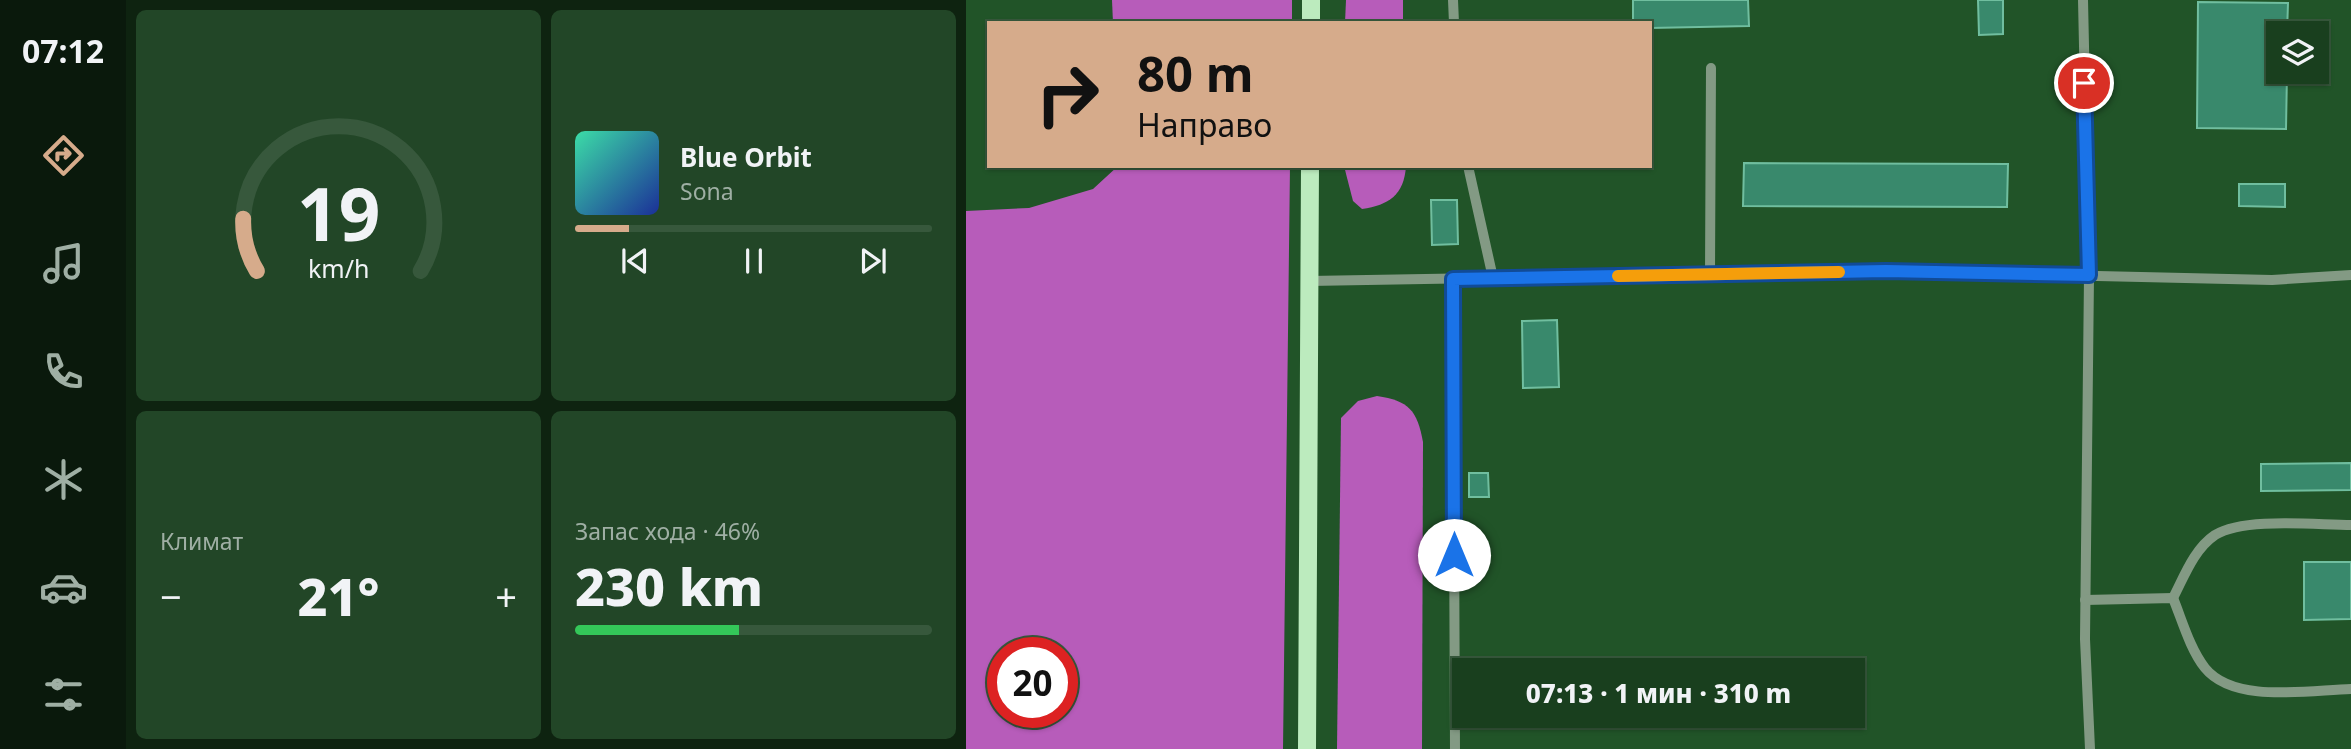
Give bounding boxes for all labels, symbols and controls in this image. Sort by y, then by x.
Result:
map controls [2266,21,2329,84]
button: layers [2266,21,2329,84]
text: 07:12 [22,29,104,72]
text: 80 m [1137,40,1254,106]
icon: right [1022,49,1113,140]
pin [2054,53,2114,113]
icon: arrive [2065,64,2103,102]
text: Направо [1137,103,1272,146]
icon: directions [39,131,88,180]
text: Blue Orbit [680,139,812,175]
text: 19 [297,164,380,263]
text: Sona [680,175,734,207]
icon: music [39,239,88,288]
icon: previous [616,242,654,280]
icon: pause [735,242,773,280]
icon: next [854,242,892,280]
text: km/h [308,251,369,285]
icon: phone [39,347,88,396]
icon: climate [39,455,88,504]
text: Запас хода · 46% [575,515,760,547]
position arrow [1417,518,1491,592]
text: Климат [160,525,243,557]
text: 230 km [575,550,763,621]
text: 21° [297,560,380,631]
icon: car [39,563,88,612]
text: − [160,570,182,622]
text: + [495,570,517,622]
speed limit sign: 20 [987,637,1078,728]
icon: filters [39,670,88,719]
text: 07:13 · 1 мин · 310 m [1526,675,1791,711]

